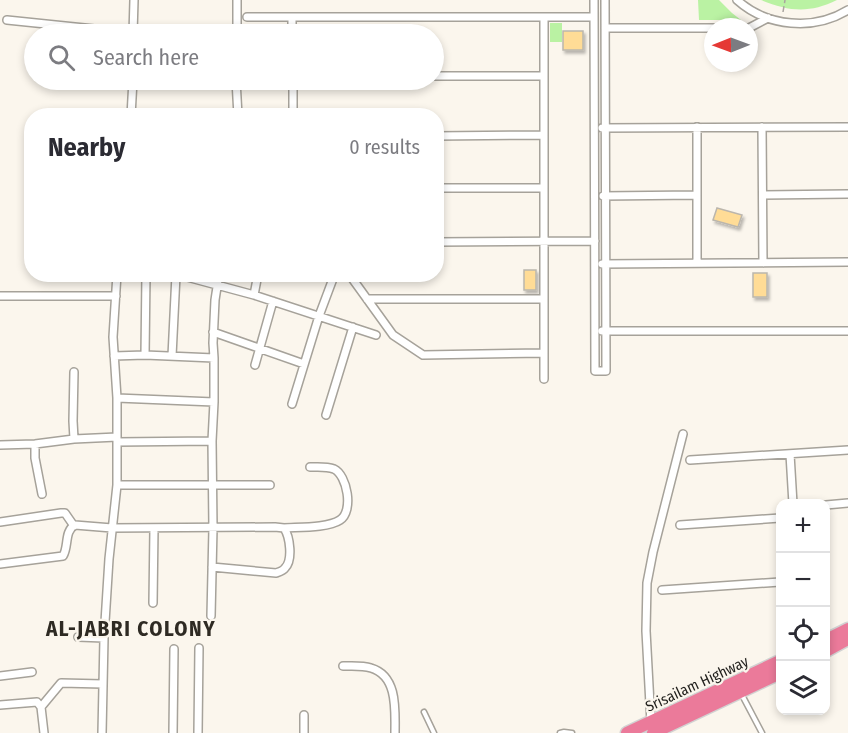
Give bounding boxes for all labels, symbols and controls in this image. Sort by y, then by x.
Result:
north arrow [704,18,758,72]
search box [24,24,444,90]
icon: search [45,41,78,74]
text: Search here [93,44,199,71]
text: Nearby [48,132,125,163]
text: 0 results [349,135,420,159]
map controls [776,499,830,715]
button: + [776,499,830,553]
button: − [776,553,830,607]
button: locate [776,607,830,661]
district label: AL-JABRI COLONY [45,616,216,642]
street label: Srisailam Highway [643,652,752,716]
button: layers [776,661,830,715]

